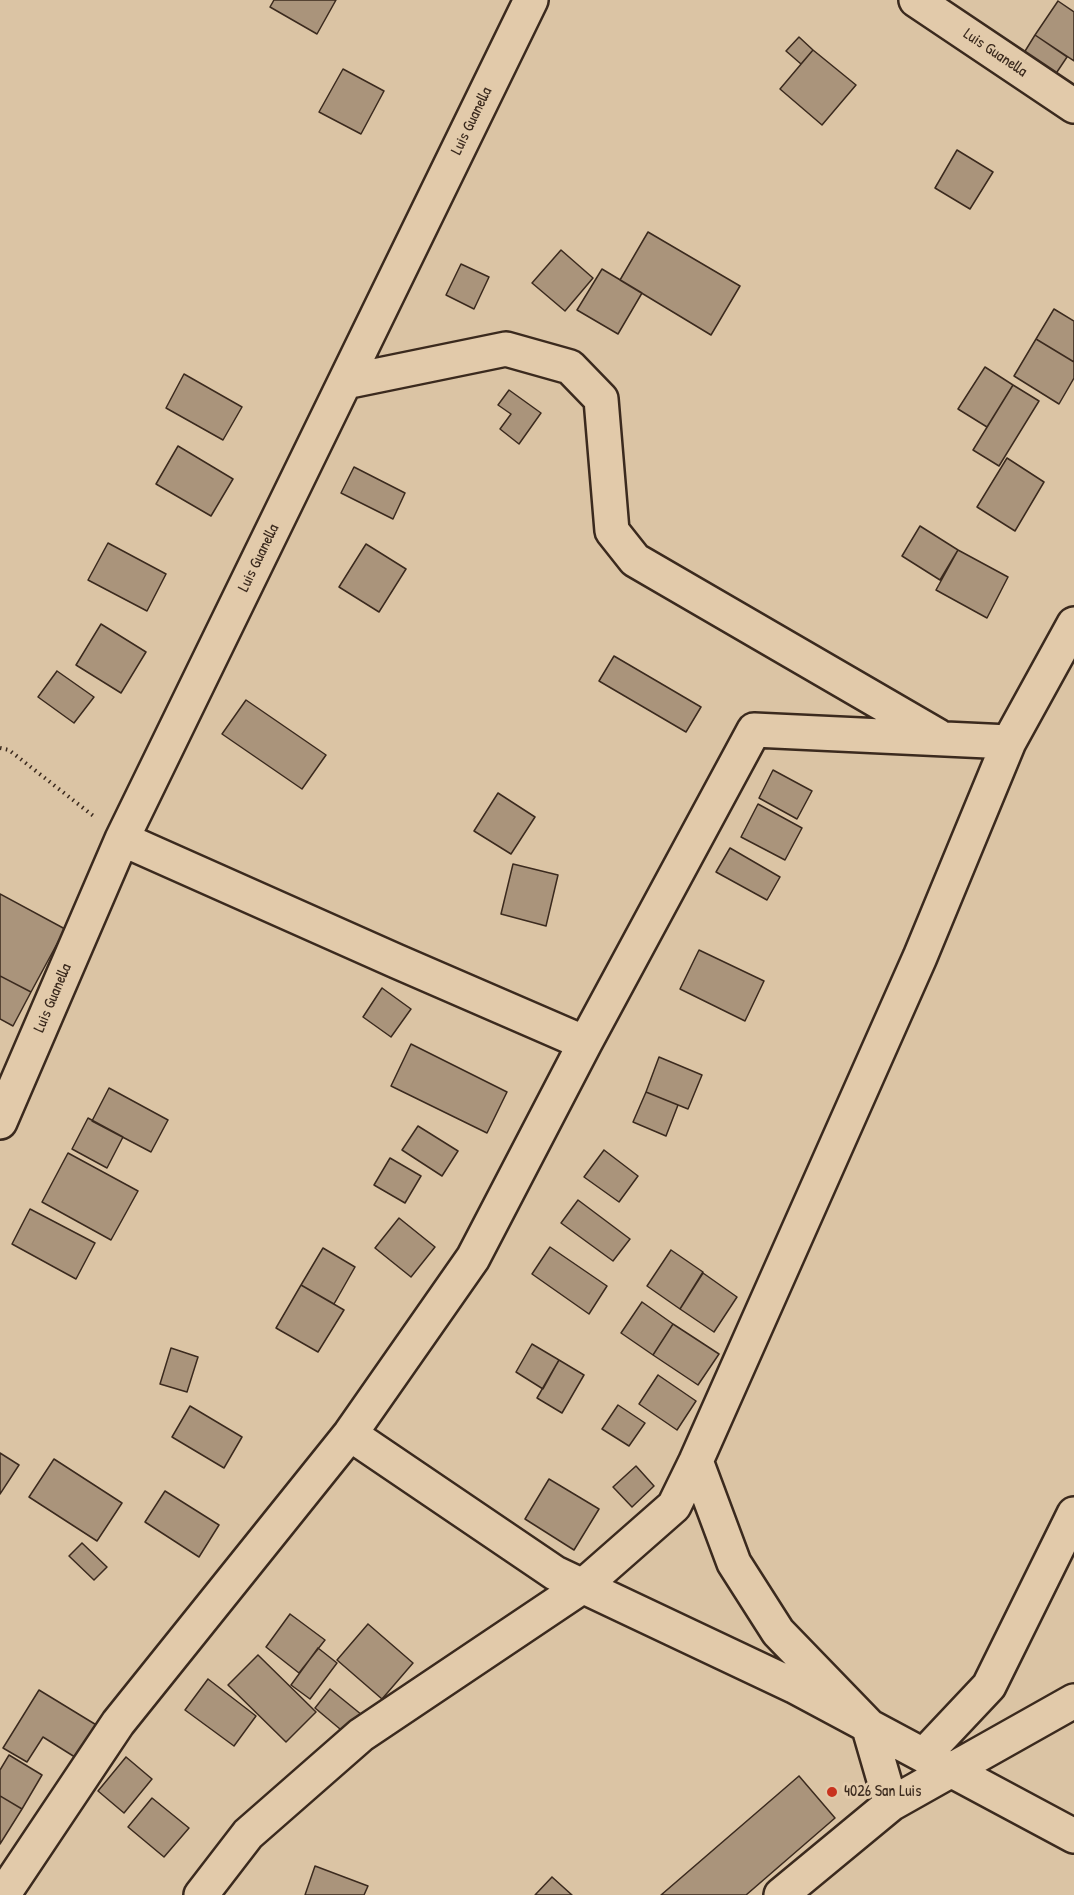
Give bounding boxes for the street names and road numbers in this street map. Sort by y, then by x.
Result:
street label: Luis Guanella [959,25,1031,81]
street label: Luis Guanella [447,84,497,158]
street label: Luis Guanella [234,521,284,595]
street label: Luis Guanella [30,961,76,1035]

